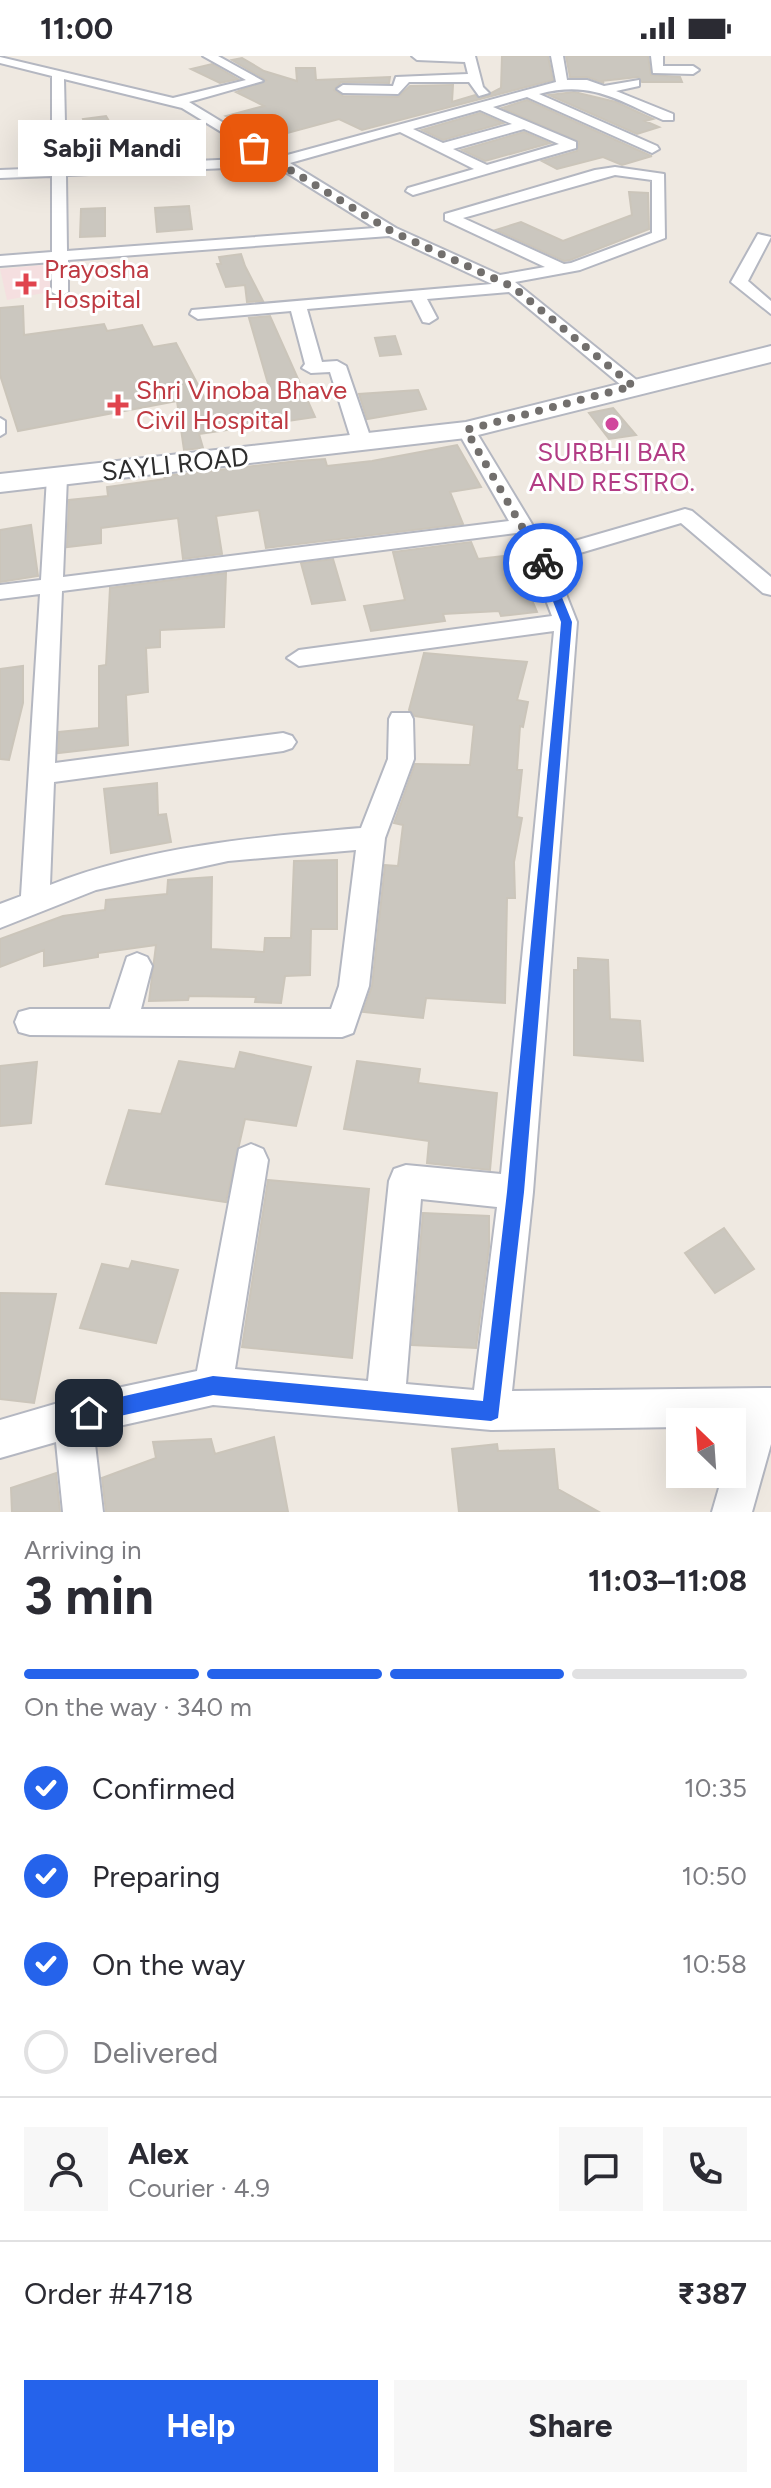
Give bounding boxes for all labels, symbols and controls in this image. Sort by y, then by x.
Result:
text: 11:00 [40,10,113,47]
pin [220,114,288,182]
callout: Sabji Mandi [18,120,206,176]
icon: bag [232,126,276,170]
text: Sabji Mandi [43,132,181,164]
place label: Prayosha Hospital [44,253,149,315]
marker: Prayosha Hospital [15,273,37,295]
place label: Shri Vinoba Bhave Civil Hospital [136,374,347,436]
marker: Shri Vinoba Bhave Civil Hospital [107,394,129,416]
marker: SURBHI BAR AND RESTRO. [603,415,621,433]
place label: SURBHI BAR AND RESTRO. [529,436,695,498]
street label: SAYLI ROAD [100,440,250,488]
courier [503,523,583,603]
icon: bike [521,541,565,585]
pin [55,1379,123,1447]
icon: home [67,1391,111,1435]
north arrow [666,1408,746,1488]
map controls [666,1408,746,1488]
text: Arriving in [24,1534,142,1566]
text: 11:03–11:08 [588,1562,747,1599]
text: 3 min [24,1565,154,1627]
text: On the way · 340 m [24,1691,252,1723]
icon: check [24,1766,68,1810]
text: Confirmed [92,1770,235,1807]
text: 10:35 [684,1772,747,1804]
icon: check [24,1854,68,1898]
text: Preparing [92,1858,220,1895]
text: 10:50 [681,1860,747,1892]
icon: check [24,1942,68,1986]
text: On the way [92,1946,245,1983]
text: 10:58 [682,1948,747,1980]
text: Delivered [92,2034,218,2071]
button: person [24,2127,108,2211]
button: chat [559,2127,643,2211]
button: phone [663,2127,747,2211]
text: Alex [128,2135,189,2172]
text: Courier · 4.9 [128,2172,270,2204]
text: Order #4718 [24,2275,193,2312]
text: ₹387 [677,2275,747,2312]
button: Help [24,2380,378,2472]
button: Share [394,2380,747,2472]

